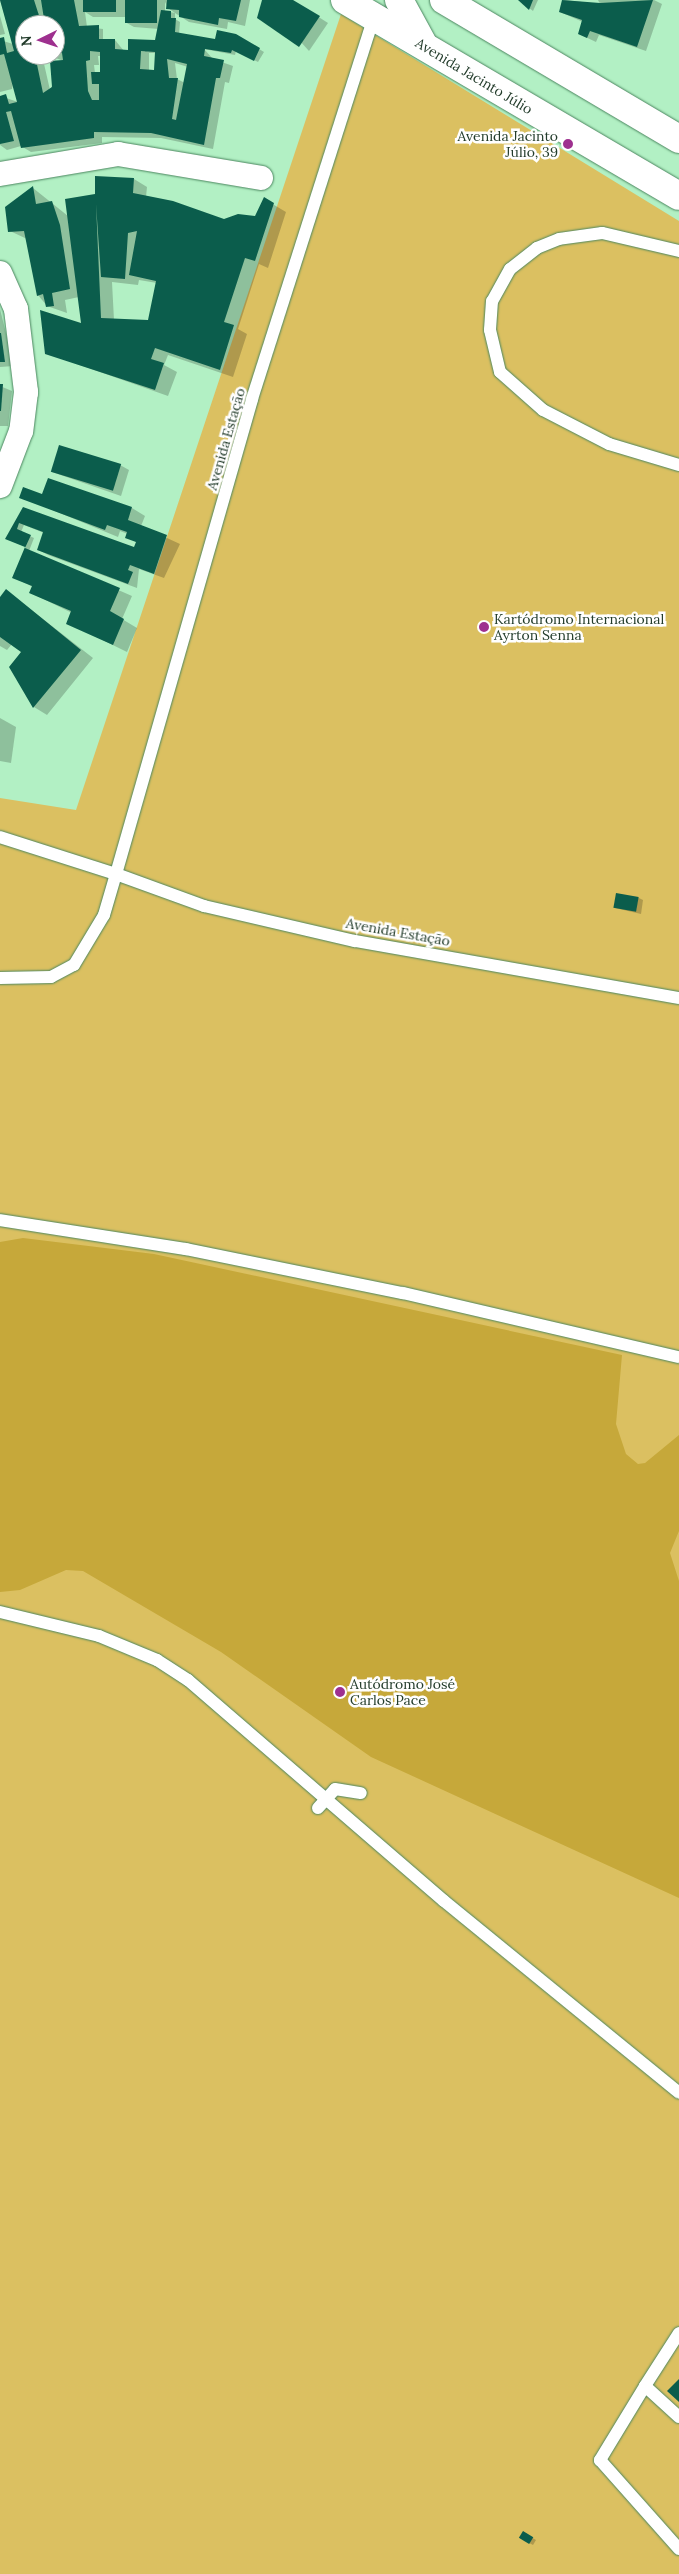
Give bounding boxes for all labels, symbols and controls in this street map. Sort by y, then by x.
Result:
north arrow [15,15,65,65]
street label: Avenida Jacinto Júlio [412,34,536,118]
text: N [17,35,35,47]
place label: Avenida Jacinto Júlio, 39 [458,128,558,160]
marker: Avenida Jacinto Júlio, 39 [562,138,574,150]
street label: Avenida Estação [203,386,249,492]
place label: Kartódromo Internacional Ayrton Senna [494,611,664,644]
marker: Kartódromo Internacional Ayrton Senna [478,621,490,633]
street label: Avenida Estação [345,915,451,949]
place label: Autódromo José Carlos Pace [350,1676,455,1708]
marker: Autódromo José Carlos Pace [334,1686,346,1698]

